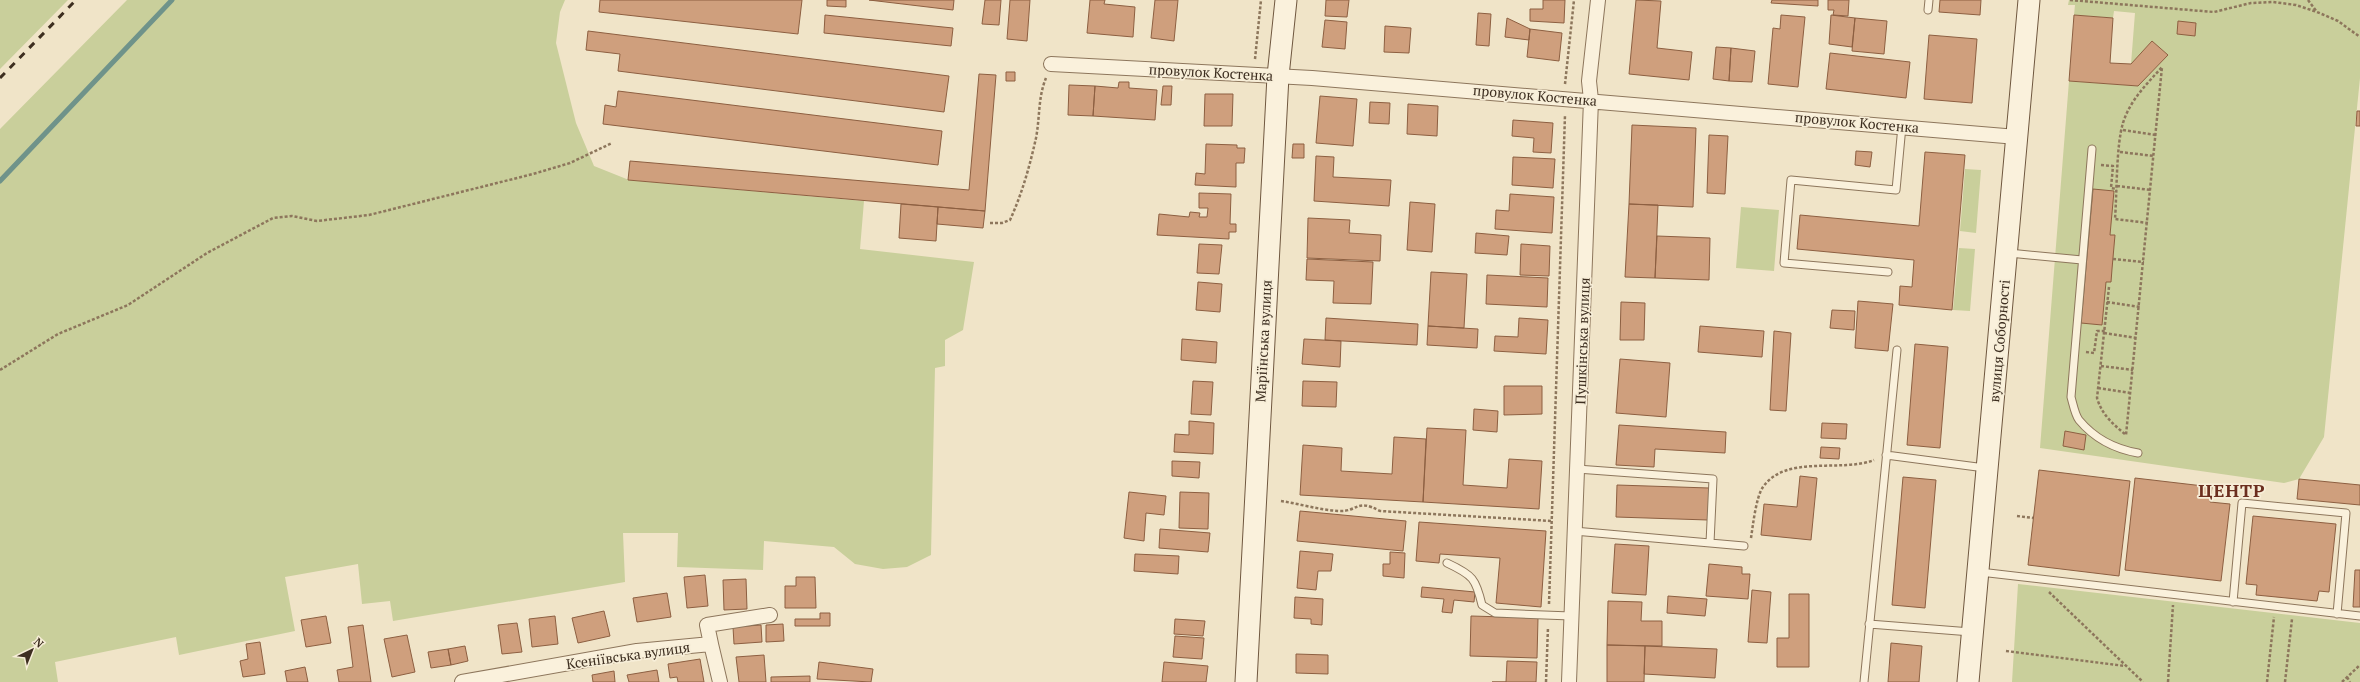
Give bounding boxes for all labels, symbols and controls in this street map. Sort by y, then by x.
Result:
street label: провулок Костенка [1148,59,1274,85]
street label: провулок Костенка [1472,80,1598,110]
street label: провулок Костенка [1794,107,1920,137]
street label: Пушкінська вулиця [1570,277,1594,405]
street label: Маріїнська вулиця [1250,279,1276,403]
street label: вулиця Соборності [1984,279,2014,403]
district label: ЦЕНТР [2198,478,2266,502]
north arrow [12,630,52,670]
text: N [31,635,47,651]
street label: Ксеніївська вулиця [565,637,691,673]

